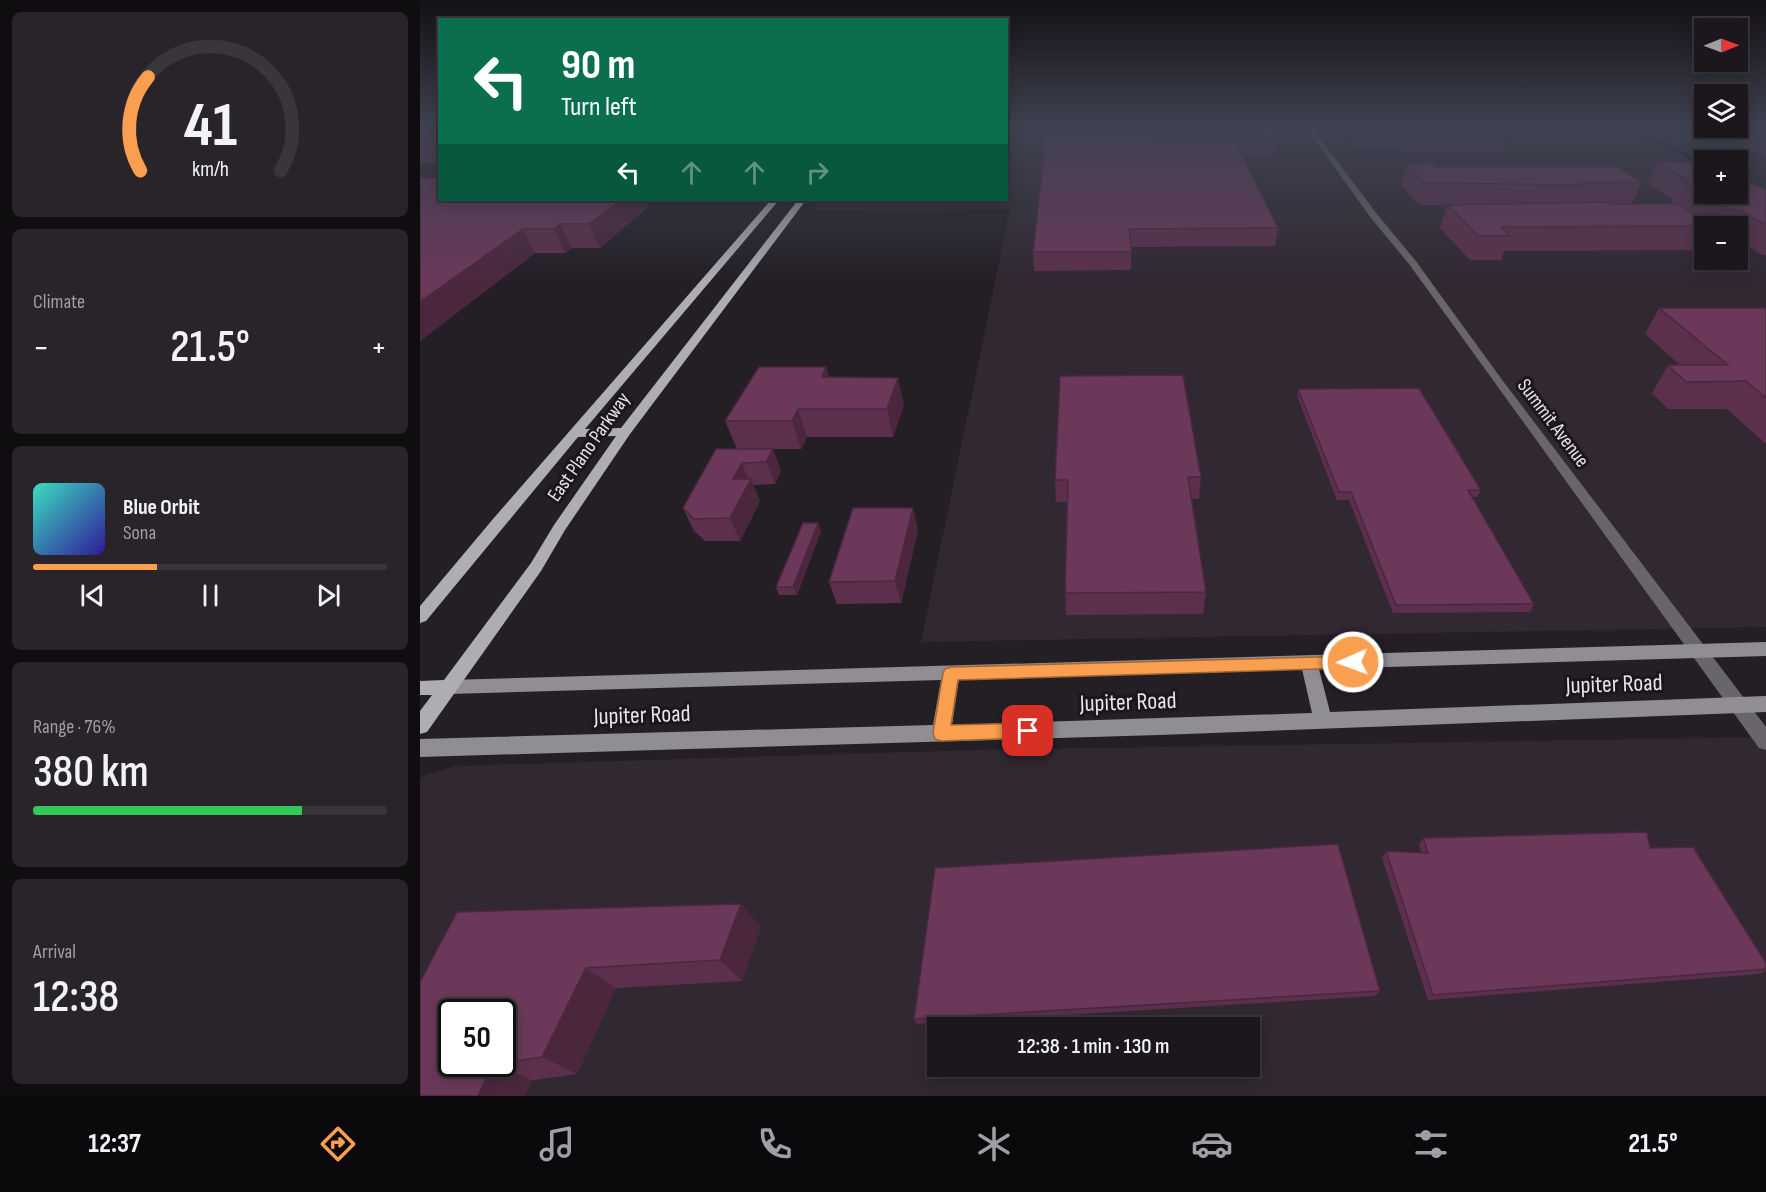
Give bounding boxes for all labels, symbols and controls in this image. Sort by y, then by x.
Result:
north arrow [1694,18,1748,72]
map controls [1694,18,1748,270]
text: 90 m [561,40,635,91]
icon: left [462,42,540,120]
button: layers [1694,84,1748,138]
text: 41 [183,90,237,165]
text: Turn left [561,91,637,123]
button: + [1694,150,1748,204]
icon: left [612,156,645,189]
icon: ahead [675,156,708,189]
icon: ahead [738,156,771,189]
icon: right [801,156,834,189]
text: km/h [191,158,229,183]
button: − [1694,216,1748,270]
text: Climate [33,290,85,314]
text: 21.5° [170,320,250,375]
text: − [33,328,49,368]
text: + [371,328,387,368]
street label: Summit Avenue [1512,374,1594,472]
street label: East Plano Parkway [543,388,636,506]
text: Blue Orbit [123,494,200,521]
text: Sona [123,521,156,545]
icon: previous [76,579,109,612]
icon: pause [194,579,227,612]
icon: next [312,579,345,612]
position arrow [1321,630,1385,694]
street label: Jupiter Road [1564,668,1663,700]
street label: Jupiter Road [1078,686,1177,718]
street label: Jupiter Road [592,699,691,731]
pin [1002,705,1053,756]
icon: arrive [1011,714,1044,747]
text: Range · 76% [33,715,116,739]
text: 380 km [33,745,149,800]
text: Arrival [33,940,76,964]
text: 12:38 [33,970,119,1025]
speed limit sign: 50 [438,999,516,1077]
text: 12:38 · 1 min · 130 m [1018,1033,1169,1060]
icon: directions [317,1123,359,1165]
icon: music [536,1123,578,1165]
icon: phone [754,1123,796,1165]
icon: climate [973,1123,1015,1165]
icon: car [1191,1123,1233,1165]
icon: filters [1410,1123,1452,1165]
text: 12:37 [88,1128,141,1160]
text: 21.5° [1628,1128,1678,1160]

